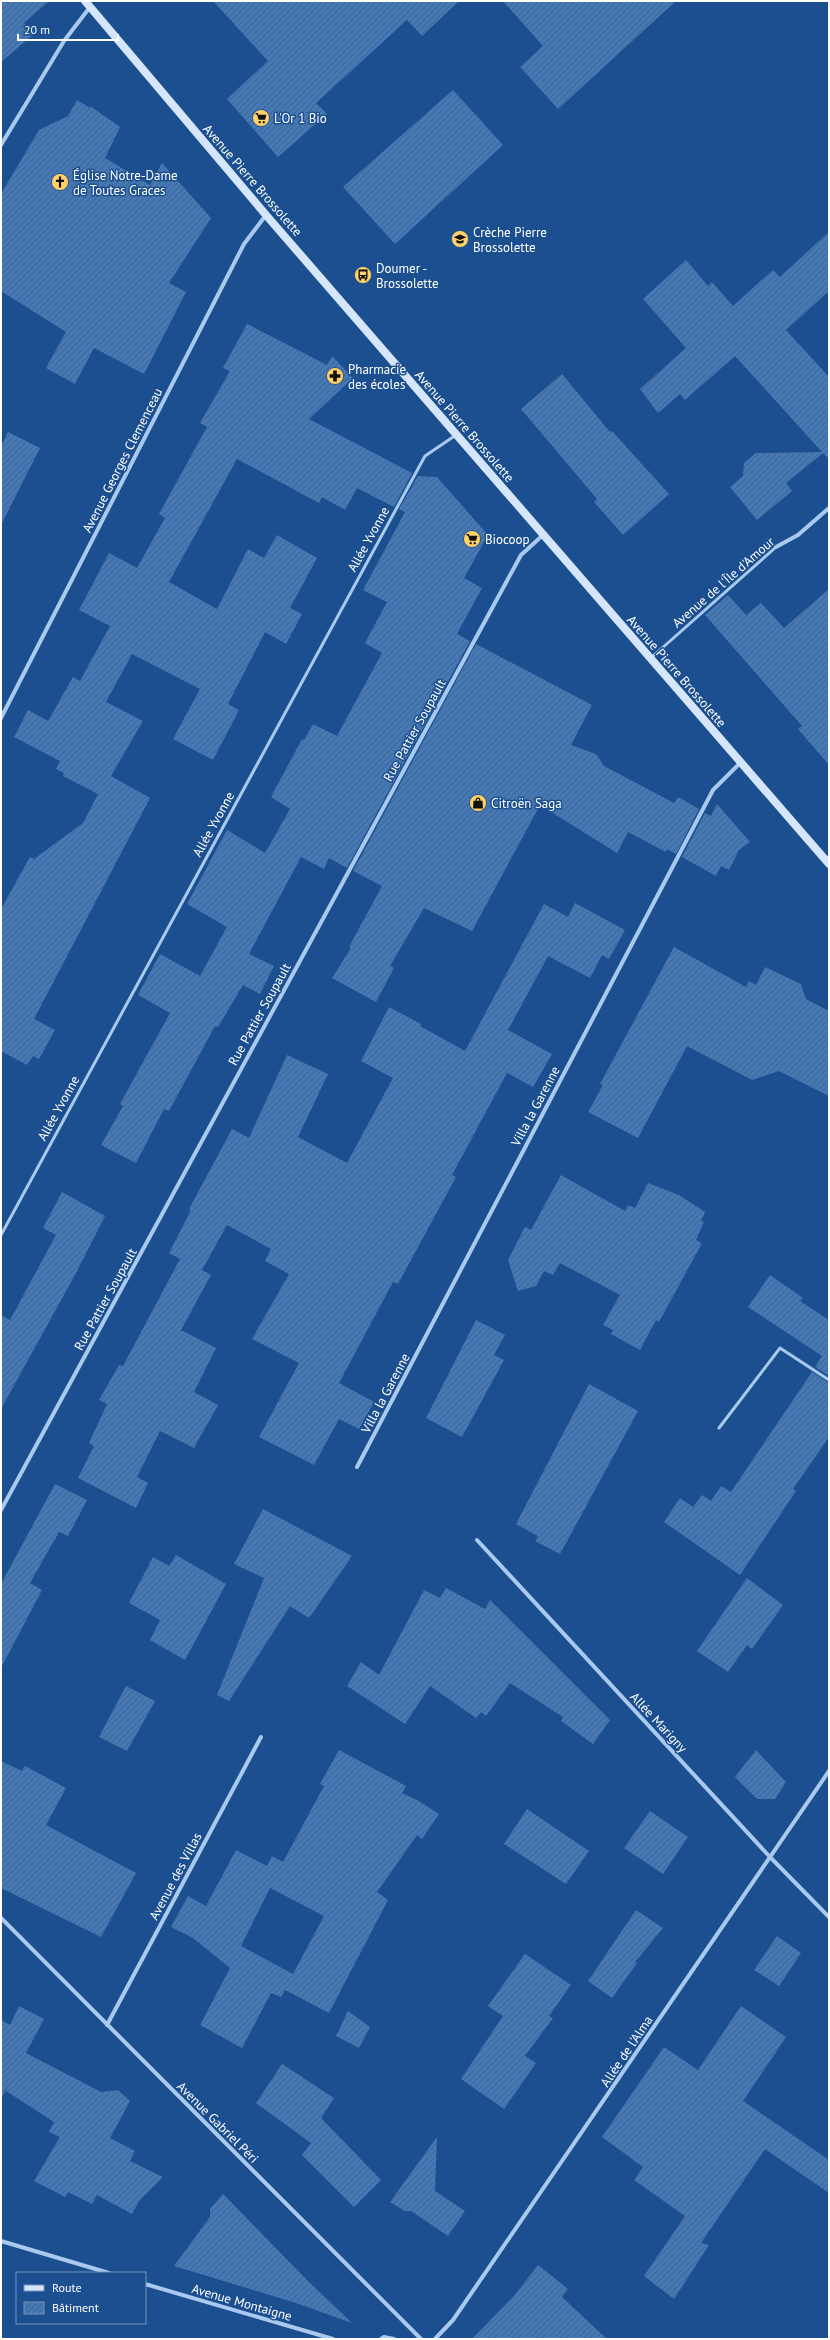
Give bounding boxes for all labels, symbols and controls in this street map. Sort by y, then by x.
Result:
scale bar [18,16,118,42]
text: 20 m [24,22,50,37]
supermarket icon: L'Or 1 Bio [251,108,271,128]
place label: L'Or 1 Bio [274,110,327,127]
street label: Avenue Pierre Brossolette [199,121,306,240]
place label: Église Notre-Dame de Toutes Graces [73,167,178,199]
church icon: Église Notre-Dame de Toutes Graces [50,172,70,192]
place label: Crèche Pierre Brossolette [473,224,547,256]
school or university icon: Crèche Pierre Brossolette [450,229,470,249]
place label: Doumer - Brossolette [376,260,439,292]
bus stop icon: Doumer - Brossolette [353,265,373,285]
place label: Pharmacie des écoles [348,361,406,393]
pharmacy icon: Pharmacie des écoles [325,366,345,386]
street label: Avenue Pierre Brossolette [411,367,518,486]
street label: Avenue Georges Clemenceau [79,385,166,535]
street label: Allée Yvonne [344,504,393,575]
supermarket icon: Biocoop [462,529,482,549]
place label: Biocoop [485,531,530,548]
street label: Avenue de l'Île d'Amour [669,533,778,632]
street label: Avenue Pierre Brossolette [623,612,730,731]
street label: Rue Pattier Soupault [379,676,450,784]
street label: Allée Yvonne [189,789,238,860]
shop icon: Citroën Saga [468,793,488,813]
place label: Citroën Saga [491,795,562,812]
street label: Rue Pattier Soupault [224,960,295,1068]
street label: Villa la Garenne [507,1063,564,1150]
street label: Allée Yvonne [34,1073,83,1144]
street label: Rue Pattier Soupault [70,1245,141,1353]
street label: Villa la Garenne [357,1350,414,1437]
street label: Allée Marigny [626,1689,691,1756]
street label: Avenue des Villas [145,1830,206,1923]
street label: Allée de l'Alma [596,2012,656,2090]
street label: Avenue Gabriel Péri [173,2078,262,2167]
legend [16,2272,146,2324]
text: Route [52,2280,82,2295]
street label: Avenue Montaigne [190,2280,294,2325]
text: Bâtiment [52,2300,99,2315]

